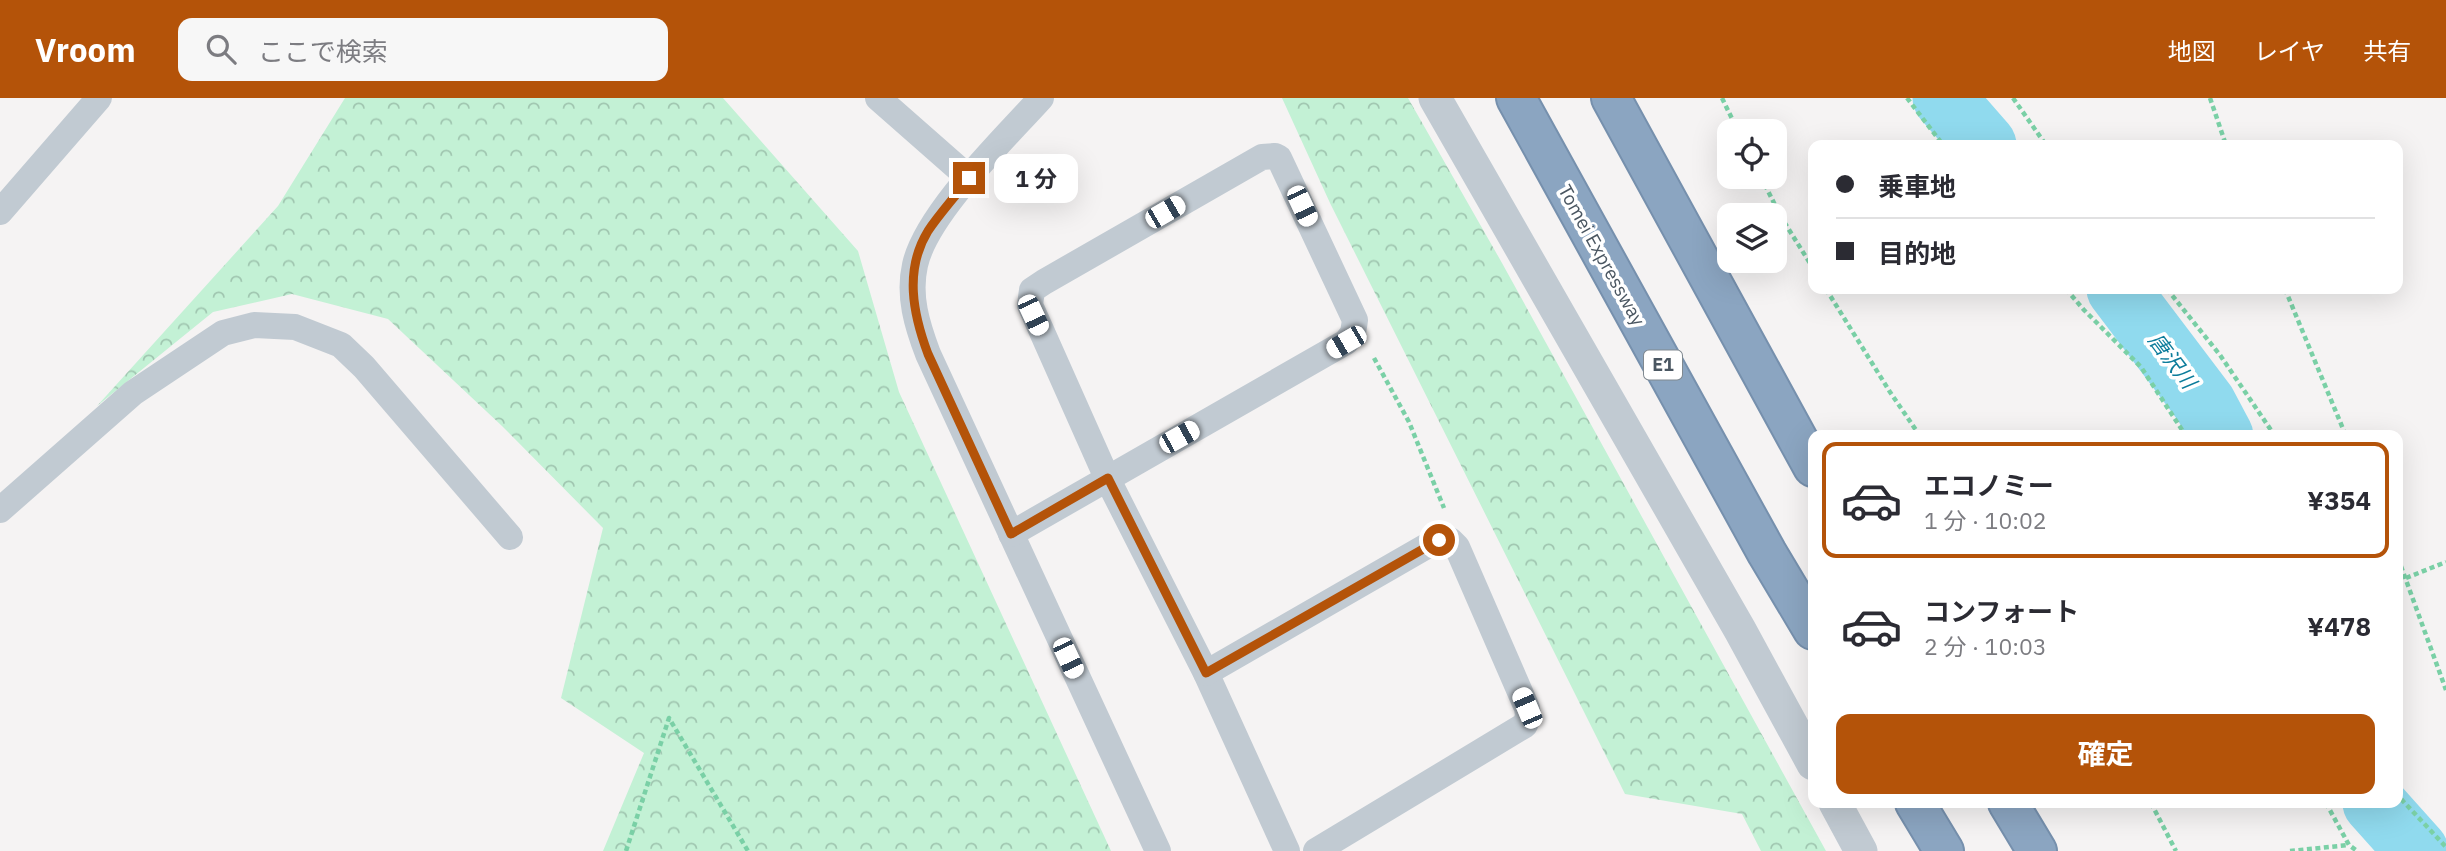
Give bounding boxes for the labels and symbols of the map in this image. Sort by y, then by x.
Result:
callout: 1 分 [993,154,1078,202]
route end [953,162,985,194]
street label: Tomei Expressway [1553,180,1651,330]
car [1284,183,1321,229]
car [1142,192,1189,232]
car [1015,292,1052,338]
car [1323,322,1370,362]
water label: 唐沢川 [2143,327,2204,396]
road number: E1 [1644,351,1682,380]
car [1156,418,1203,456]
route start [1423,524,1455,556]
car [1050,635,1087,681]
car [1510,685,1545,731]

